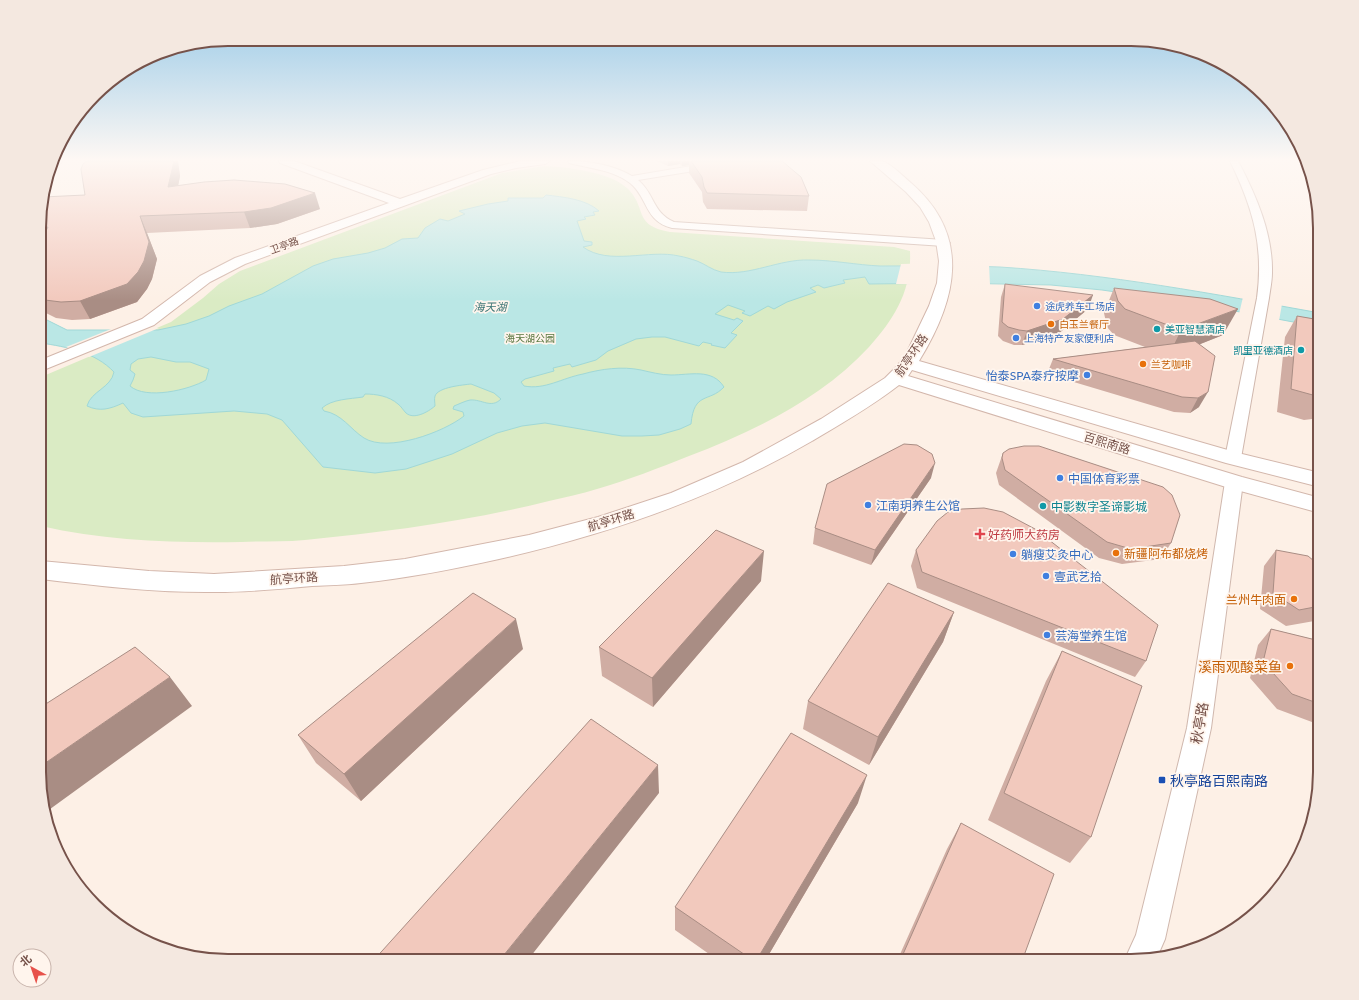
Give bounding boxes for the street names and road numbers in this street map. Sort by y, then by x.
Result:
street label: 卫亭路 [268,234,300,256]
street label: 航亭环路 [891,331,931,379]
street label: 百熙南路 [1082,429,1132,457]
street label: 航亭环路 [586,506,636,534]
street label: 航亭环路 [270,569,318,587]
street label: 秋亭路 [1187,701,1211,745]

